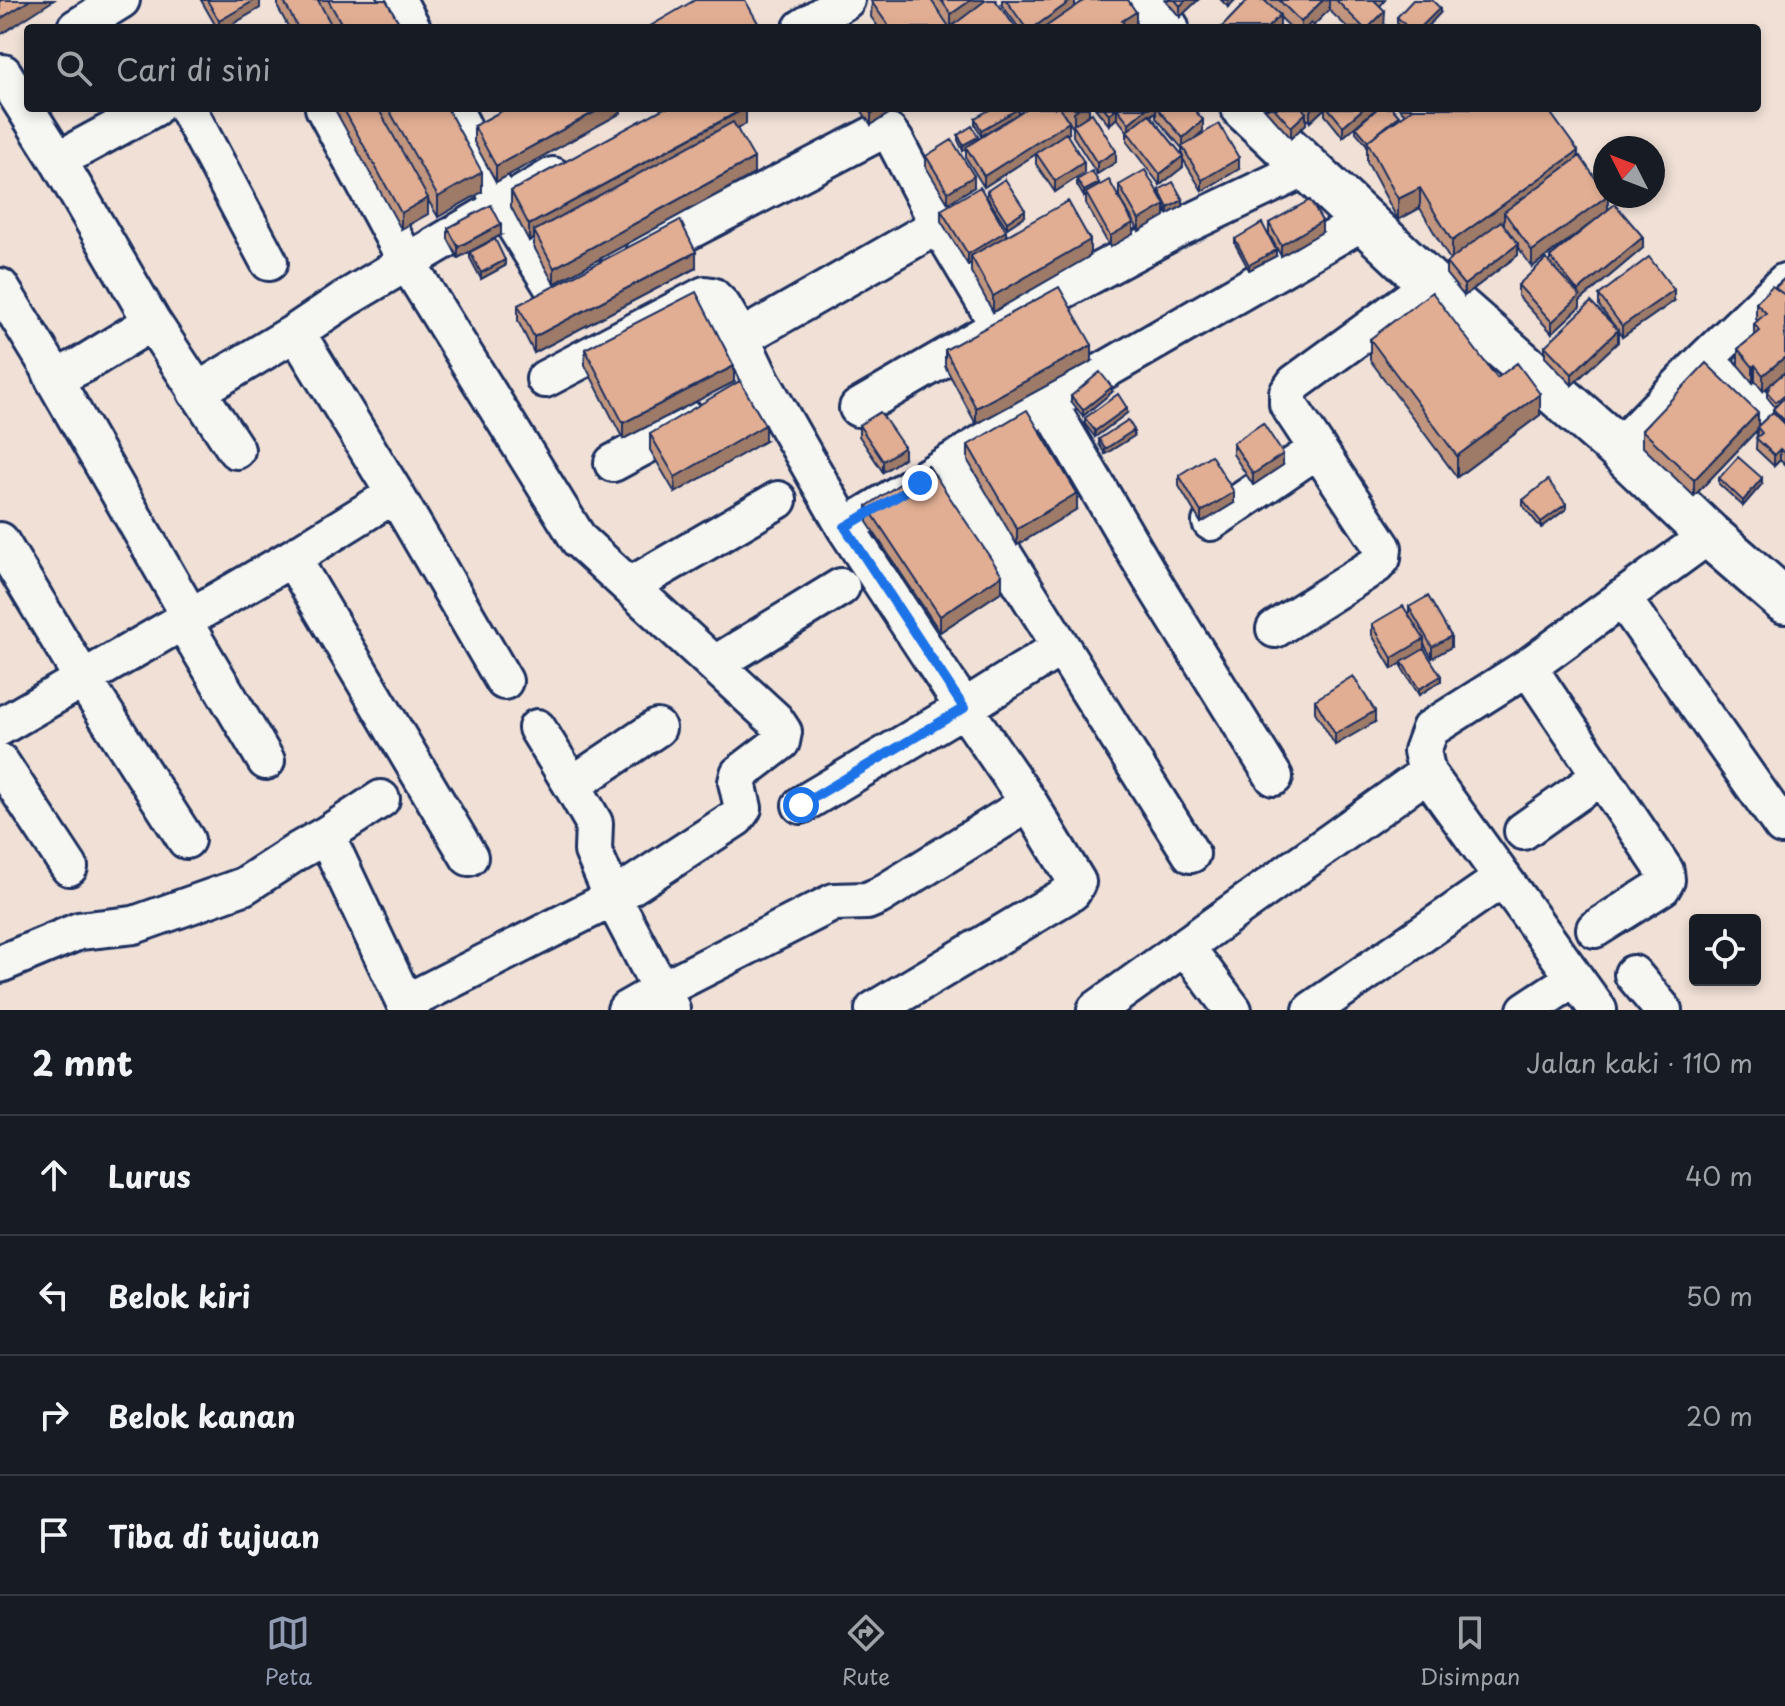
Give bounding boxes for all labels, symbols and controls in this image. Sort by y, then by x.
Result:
search box [24,24,1761,112]
icon: search [52,46,96,90]
text: Cari di sini [116,46,271,91]
north arrow [1593,136,1665,208]
route end [902,465,938,501]
route start [783,787,819,823]
map controls [1689,914,1761,986]
button: locate [1689,914,1761,986]
text: 2 mnt [32,1036,133,1088]
text: Jalan kaki · 110 m [1526,1043,1753,1082]
icon: ahead [32,1153,76,1197]
text: Lurus [108,1153,191,1198]
text: 40 m [1685,1156,1753,1195]
icon: left [32,1273,76,1317]
text: Belok kiri [108,1273,250,1318]
text: 50 m [1686,1276,1753,1315]
icon: right [32,1393,76,1437]
text: Belok kanan [108,1393,295,1438]
text: 20 m [1686,1396,1753,1435]
icon: arrive [32,1513,76,1557]
text: Tiba di tujuan [108,1513,320,1558]
tab: Peta [265,1611,312,1692]
tab: Rute [842,1611,890,1692]
tab: Disimpan [1420,1611,1520,1692]

